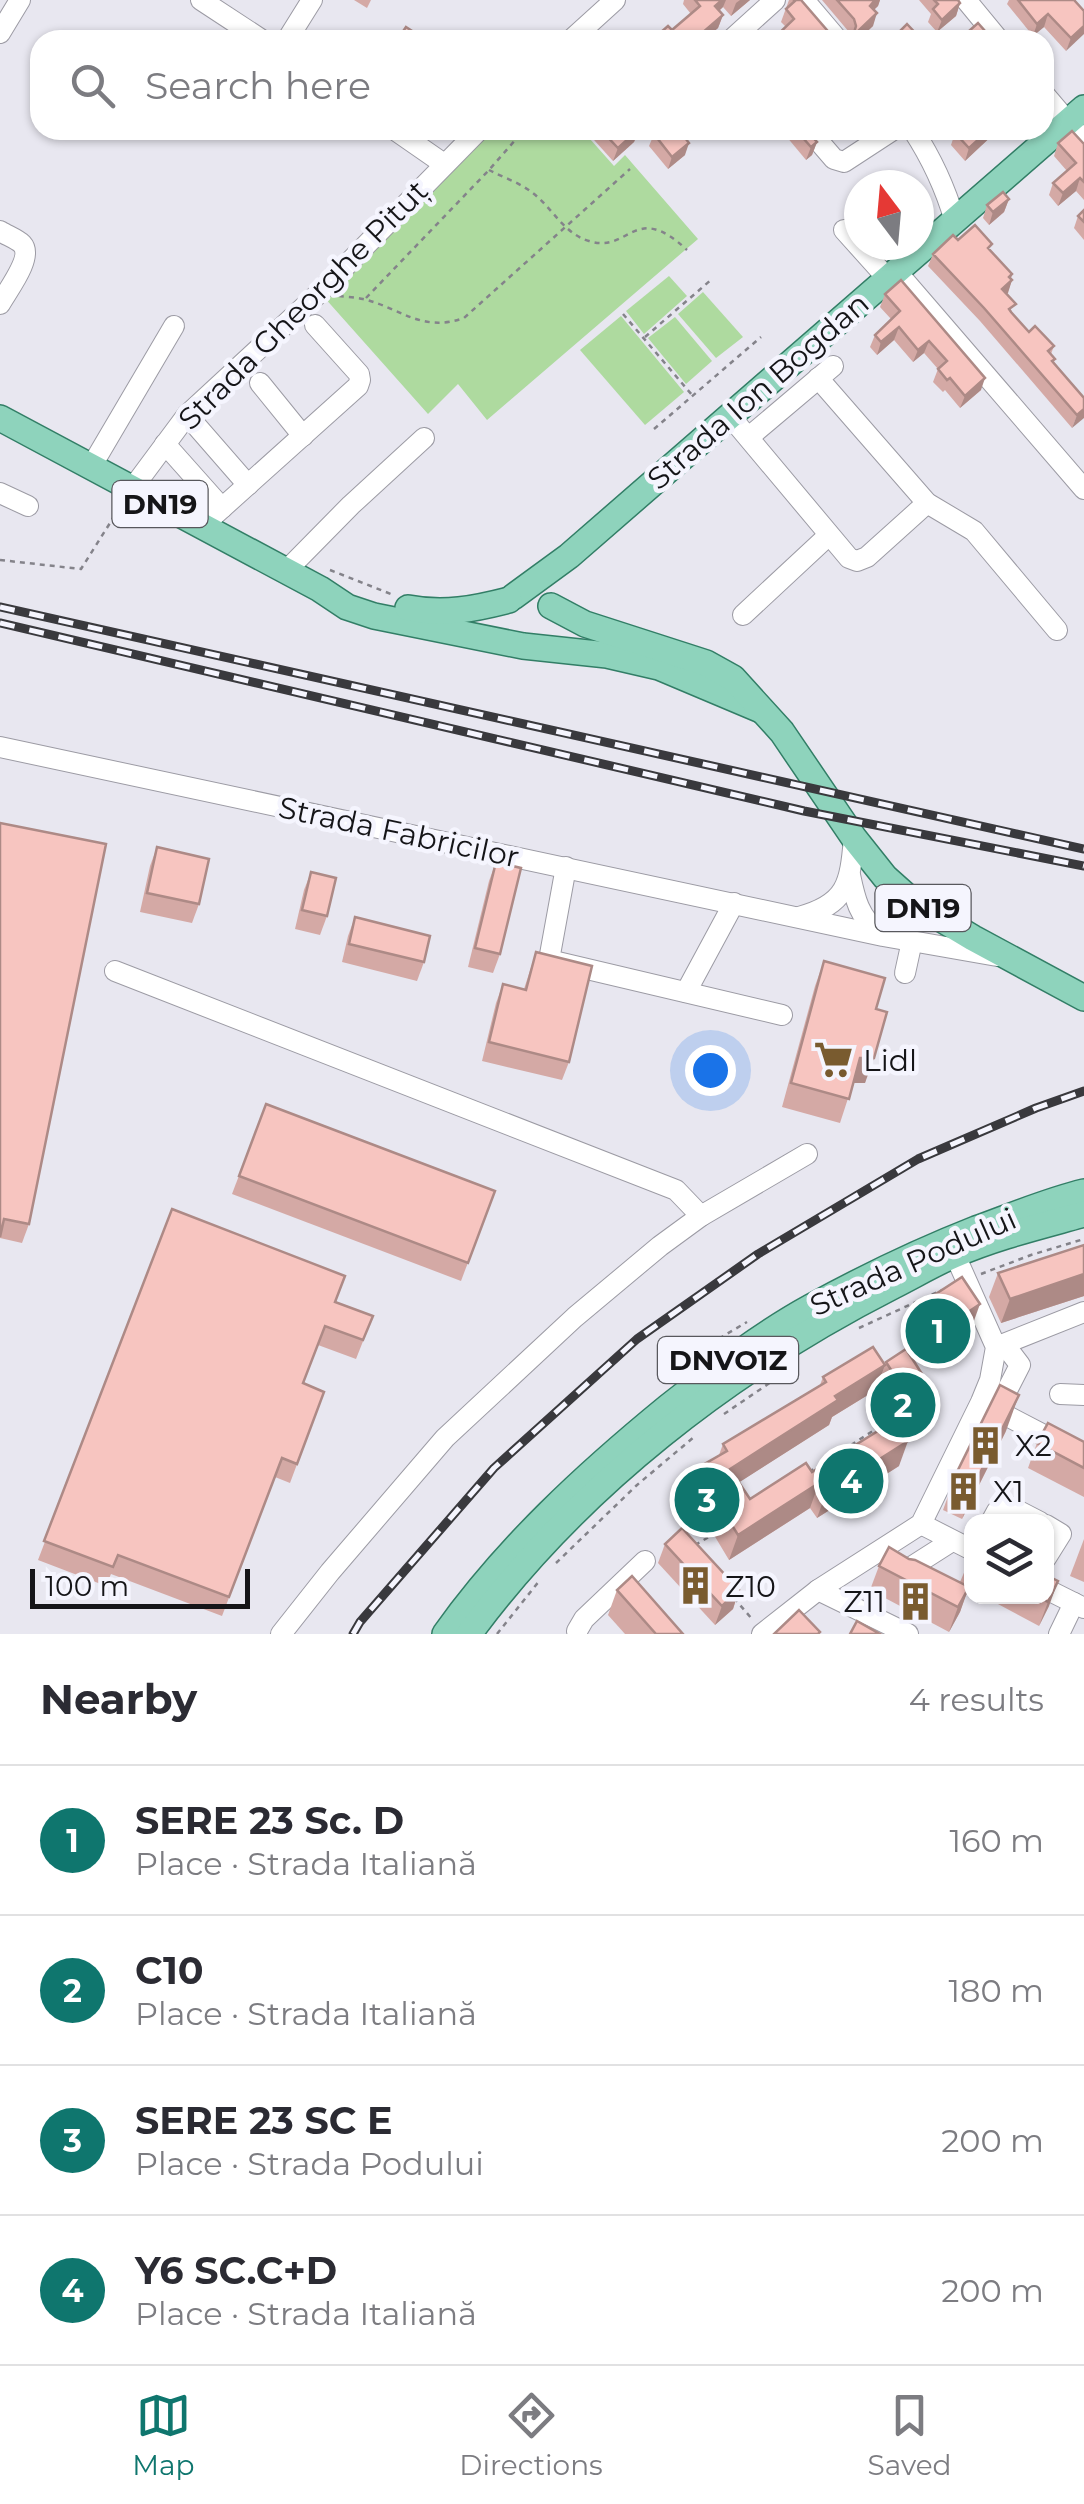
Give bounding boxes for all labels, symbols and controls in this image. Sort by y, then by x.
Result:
search box [30,30,1054,140]
icon: search [65,58,120,113]
text: Search here [145,62,371,109]
north arrow [844,170,934,260]
street label: Strada Gheorghe Pituț [170,172,436,438]
street label: Strada Ion Bogdan [640,285,876,497]
road number: DN19 [112,481,208,527]
street label: Strada Fabricilor [275,788,523,876]
road number: DN19 [876,885,970,931]
supermarket icon: Lidl [812,1039,854,1081]
place label: Lidl [863,1042,917,1079]
your location [685,1045,736,1096]
street label: Strada Podului [804,1200,1022,1324]
pin: 1 [906,1294,970,1368]
road number: DNVO1Z [658,1337,798,1383]
pin: 2 [870,1368,936,1442]
building icon: X2 [964,1424,1006,1466]
place label: X2 [1015,1427,1052,1464]
pin: 4 [818,1444,884,1518]
pin: 3 [674,1462,740,1538]
building icon: X1 [942,1470,984,1512]
place label: X1 [993,1473,1024,1510]
map controls [964,1514,1054,1604]
button: layers [964,1514,1054,1604]
scale bar [30,1564,250,1608]
building icon: Z10 [674,1565,716,1607]
place label: Z10 [725,1568,776,1605]
text: 100 m [45,1569,129,1603]
building icon: Z11 [894,1580,936,1622]
place label: Z11 [843,1583,885,1620]
text: Nearby [40,1673,197,1725]
text: 4 results [909,1680,1044,1719]
text: SERE 23 Sc. D [135,1797,404,1844]
text: 1 [66,1821,79,1860]
text: 160 m [949,1821,1044,1860]
text: Place · Strada Italiană [135,1844,477,1883]
text: C10 [135,1947,204,1994]
text: 2 [63,1971,82,2010]
text: 180 m [949,1971,1044,2010]
text: Place · Strada Italiană [135,1994,477,2033]
text: SERE 23 SC E [135,2097,393,2144]
text: 3 [63,2121,82,2160]
text: 200 m [941,2121,1044,2160]
text: Place · Strada Podului [135,2144,484,2183]
text: Y6 SC.C+D [135,2247,337,2294]
text: 4 [61,2271,84,2310]
text: 200 m [941,2271,1044,2310]
text: Place · Strada Italiană [135,2294,477,2333]
tab: Map [132,2388,195,2482]
tab: Directions [459,2388,603,2482]
tab: Saved [867,2388,952,2482]

